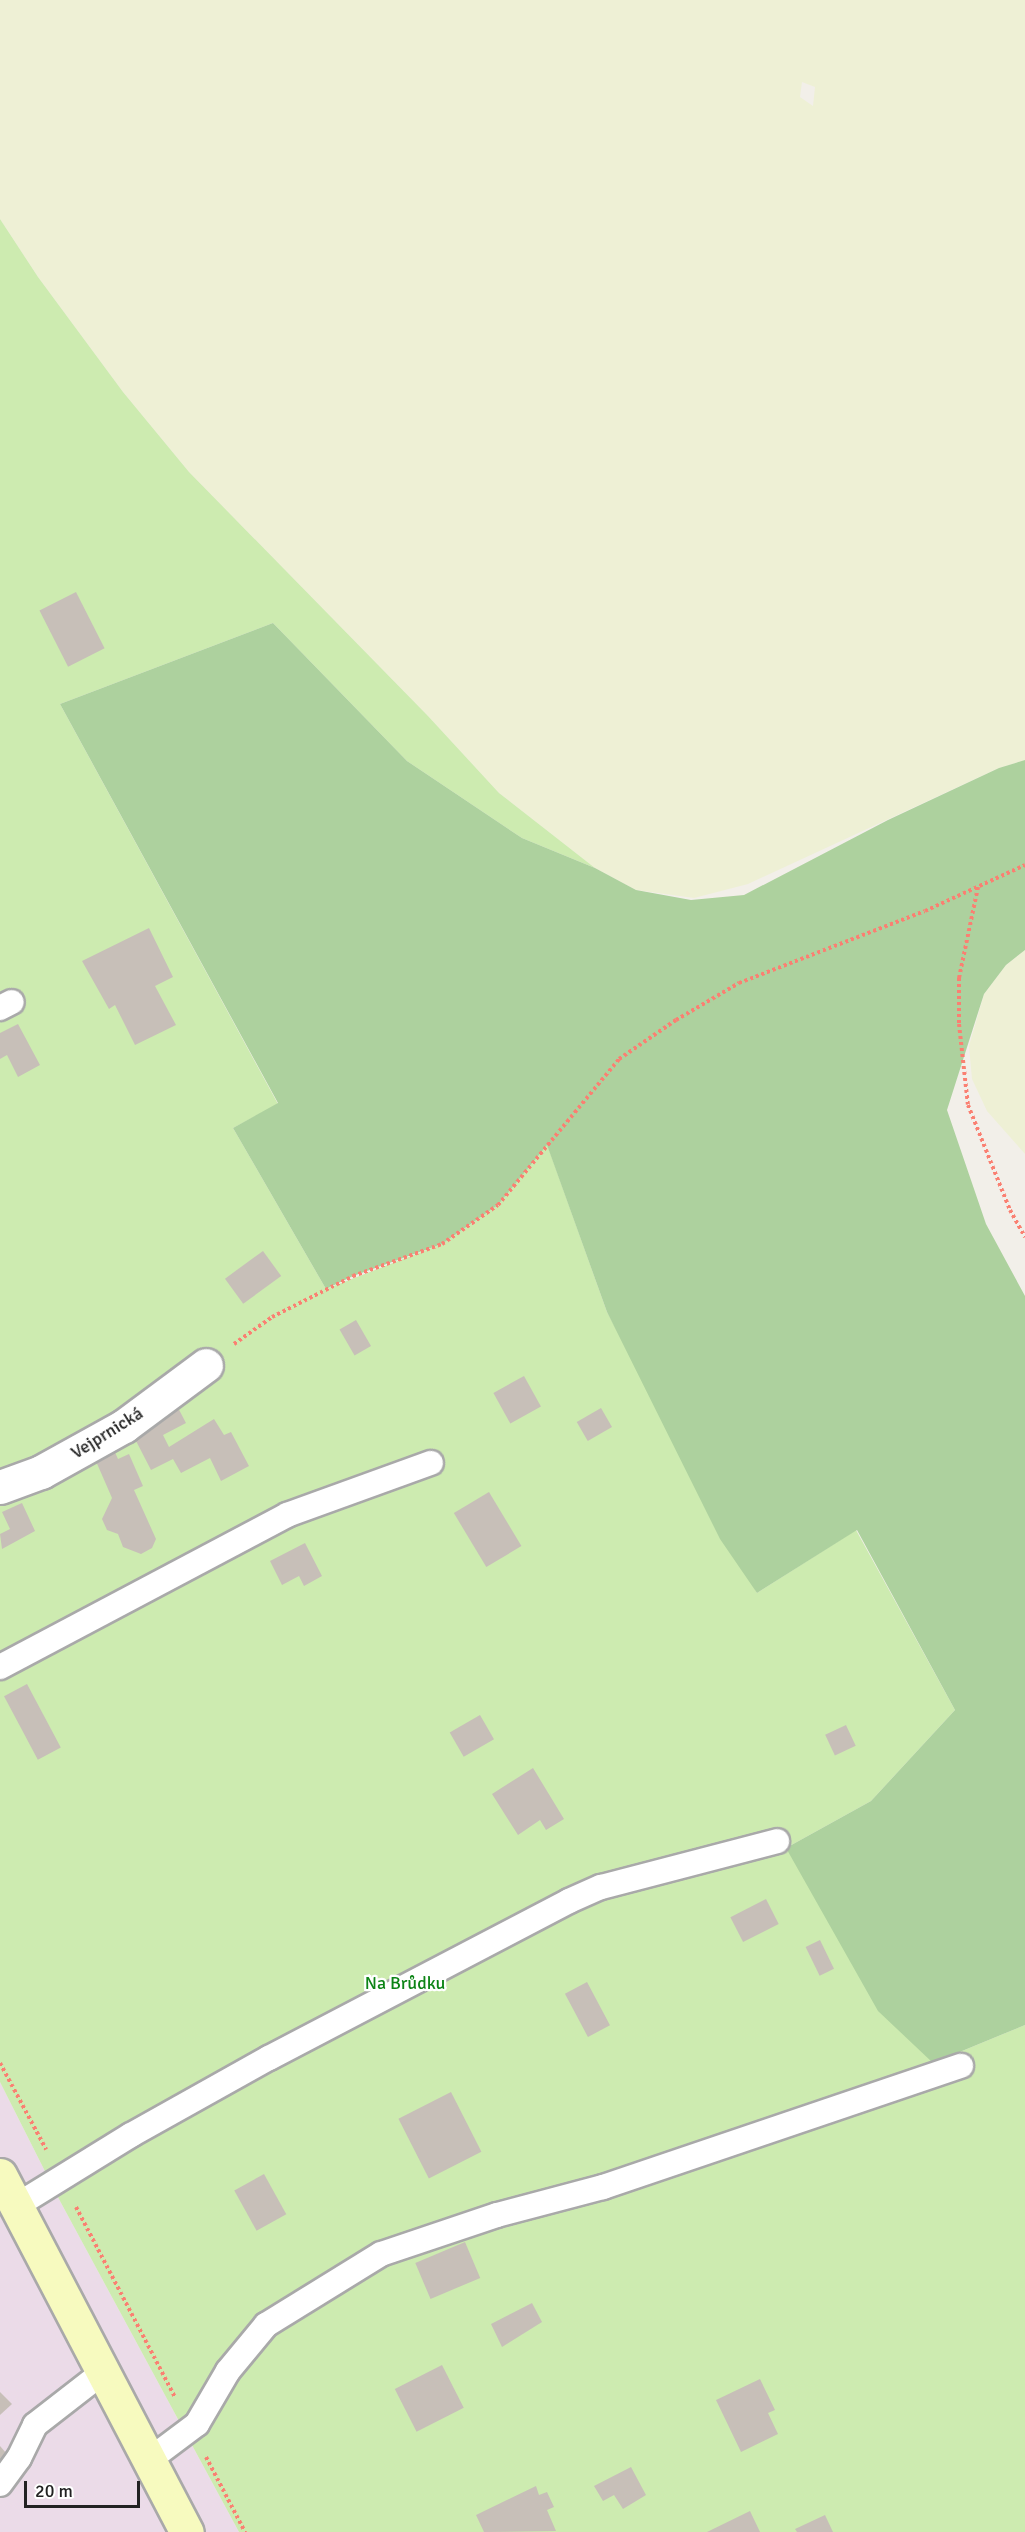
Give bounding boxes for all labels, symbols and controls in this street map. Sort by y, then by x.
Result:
street label: Vejprnická [67,1402,147,1464]
park label: Na Brůdku [365,1972,445,1994]
scale bar [27,2469,142,2507]
text: 20 m [35,2480,73,2502]

